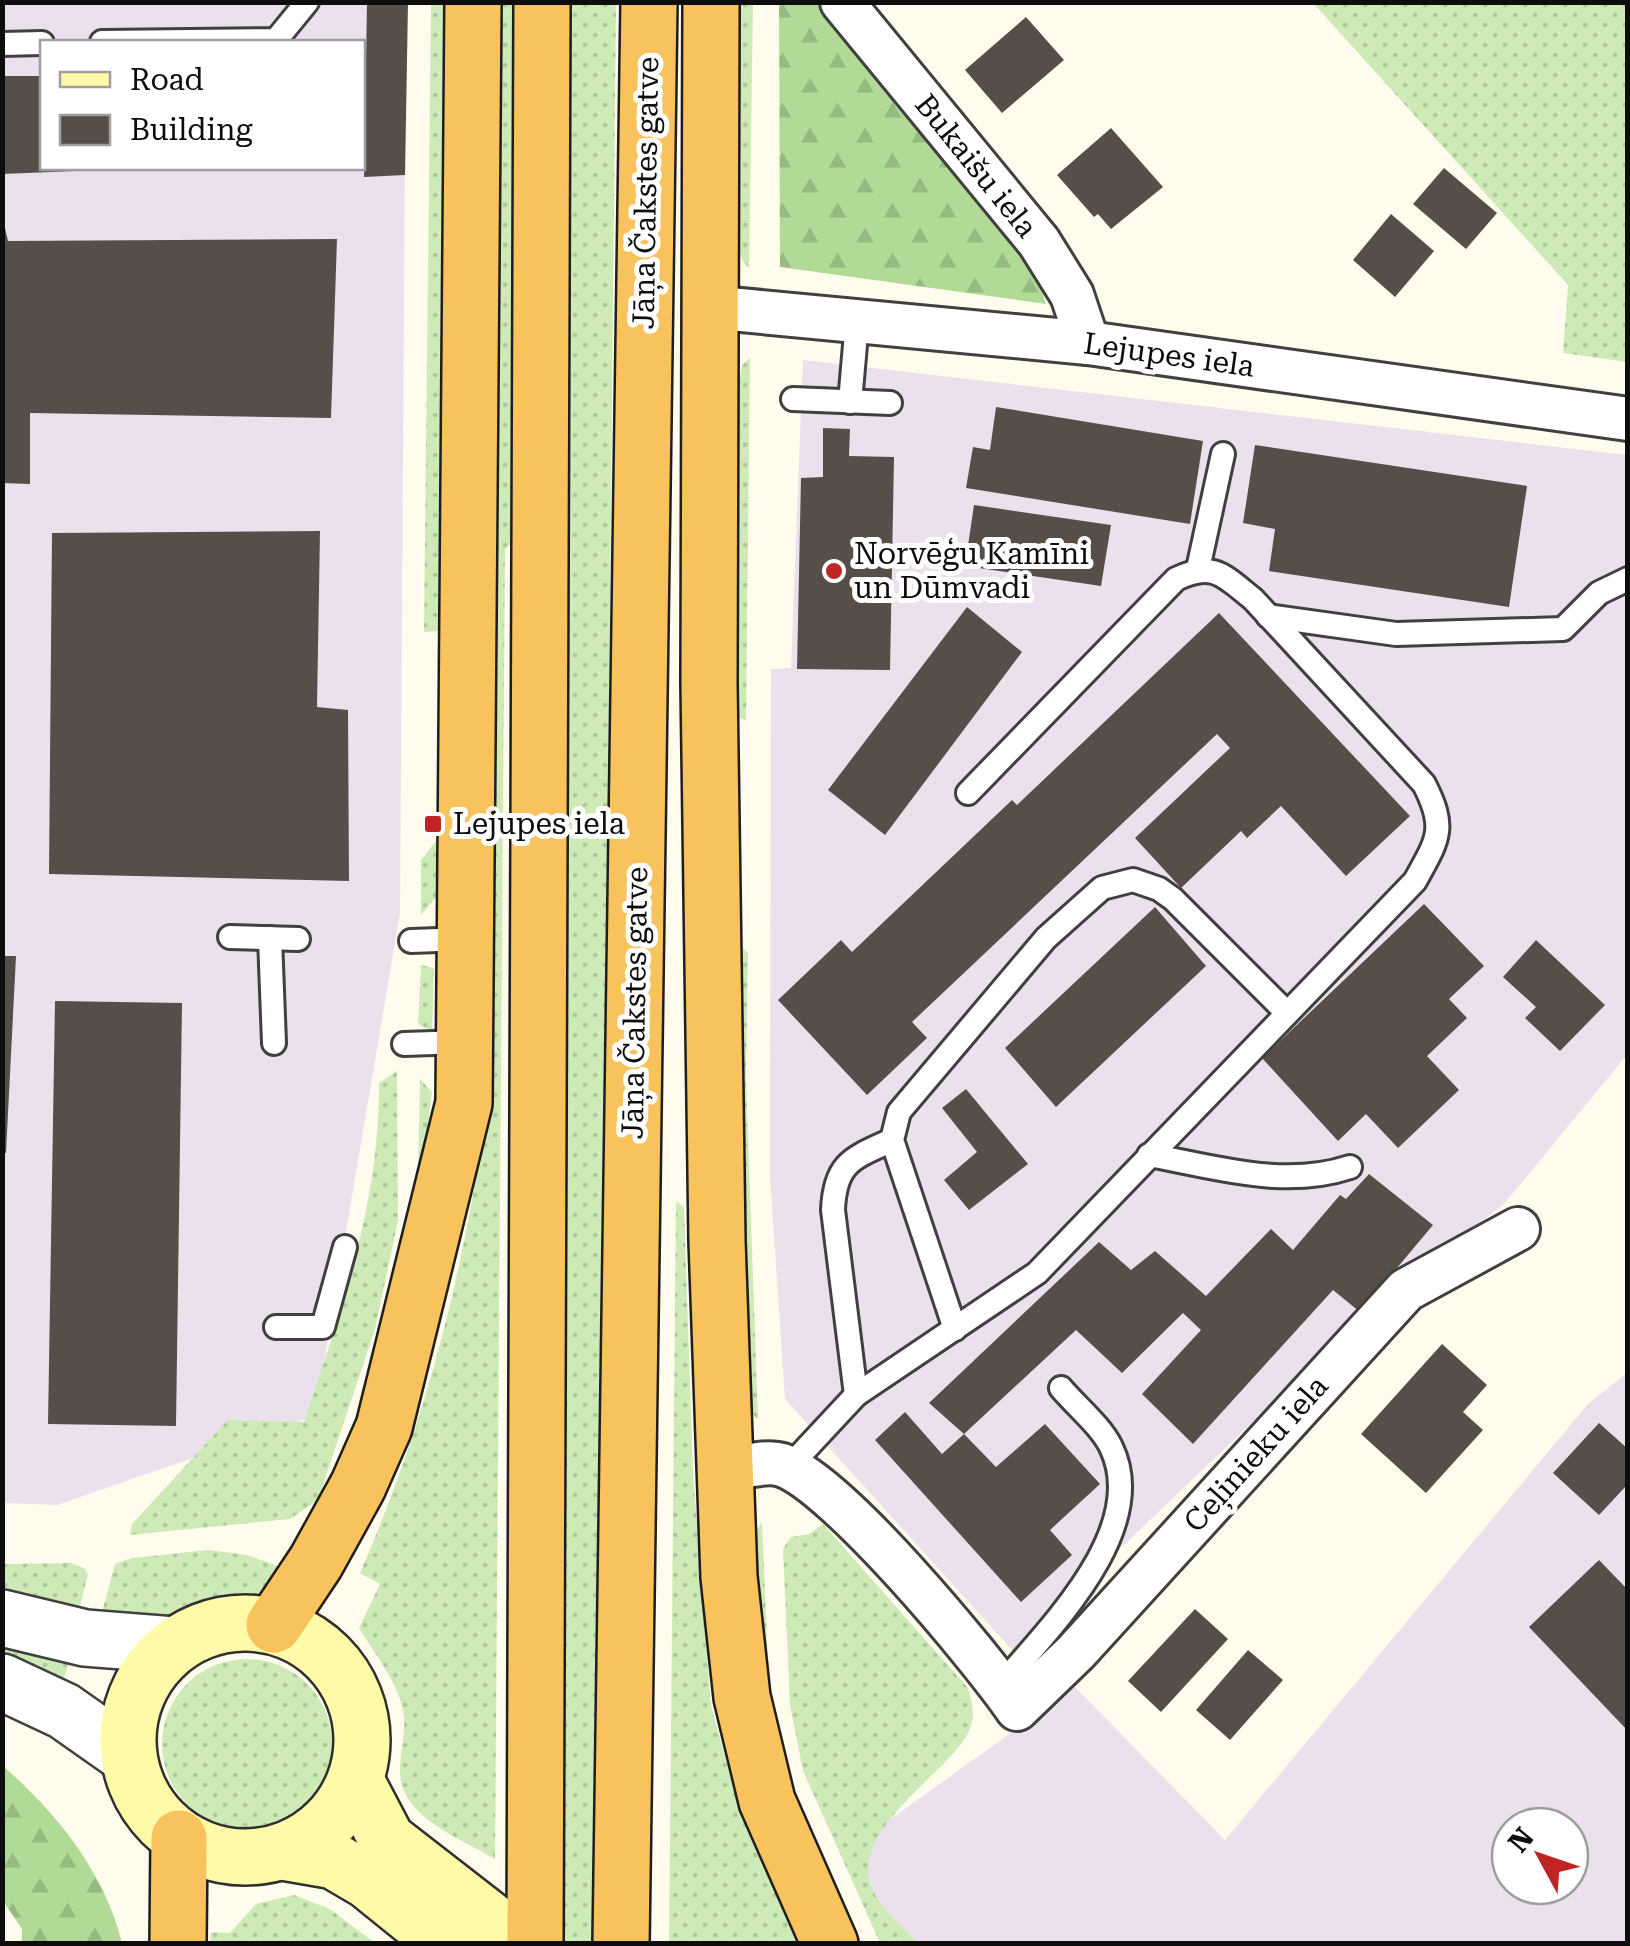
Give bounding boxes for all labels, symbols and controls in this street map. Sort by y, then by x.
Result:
legend [40,40,365,170]
street label: Jāņa Čakstes gatve [625,56,668,330]
text: Road [130,62,204,97]
street label: Bukaišu iela [908,87,1045,244]
text: Building [130,112,253,147]
street label: Lejupes iela [1081,325,1257,384]
place label: Norvēģu Kamīni un Dūmvadi [854,536,1089,605]
marker: Norvēģu Kamīni un Dūmvadi [823,560,845,582]
place label: Lejupes iela [453,806,625,841]
marker: Lejupes iela [422,813,444,835]
street label: Jāņa Čakstes gatve [614,866,657,1140]
street label: Ceļinieku iela [1176,1368,1337,1541]
north arrow [1490,1806,1590,1906]
text: N [1502,1821,1541,1859]

